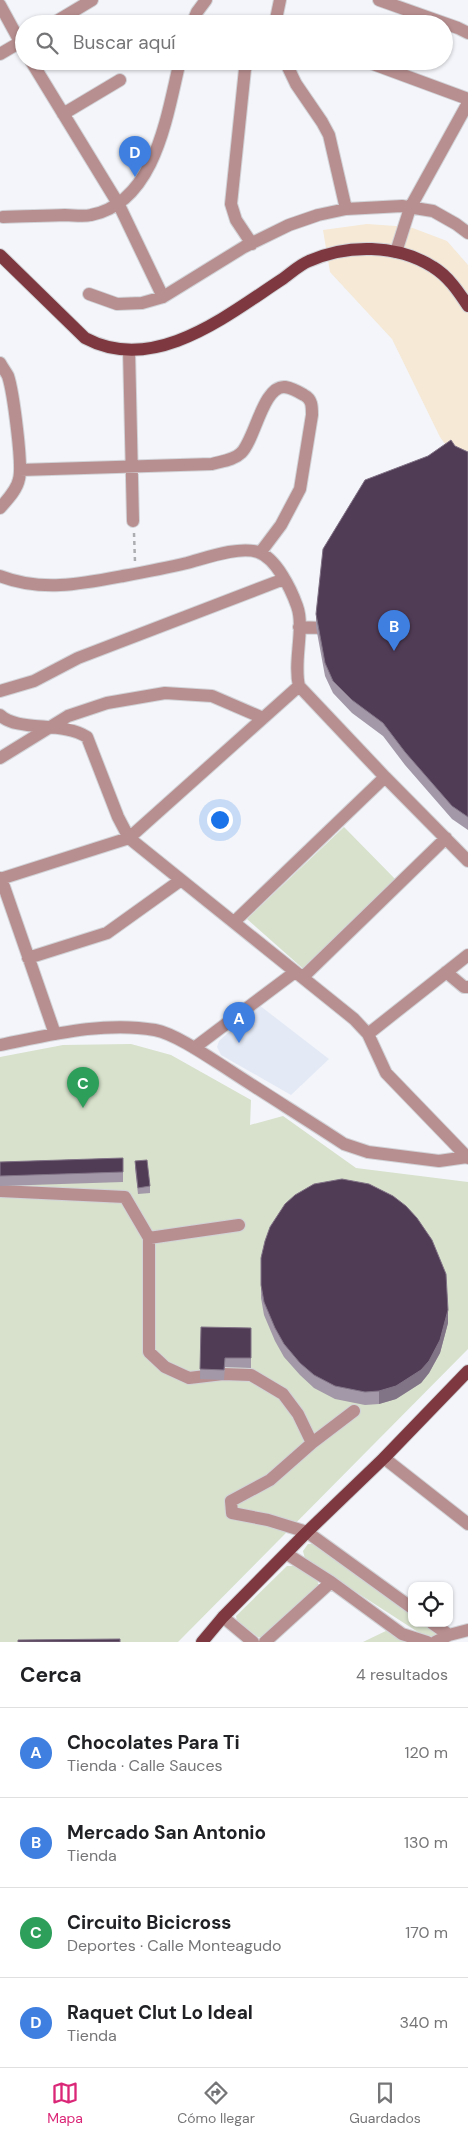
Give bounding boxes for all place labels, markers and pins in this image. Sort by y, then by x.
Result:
pin: D [119,136,151,177]
pin: B [378,610,410,651]
pin: A [223,1002,255,1043]
pin: C [67,1067,99,1108]

